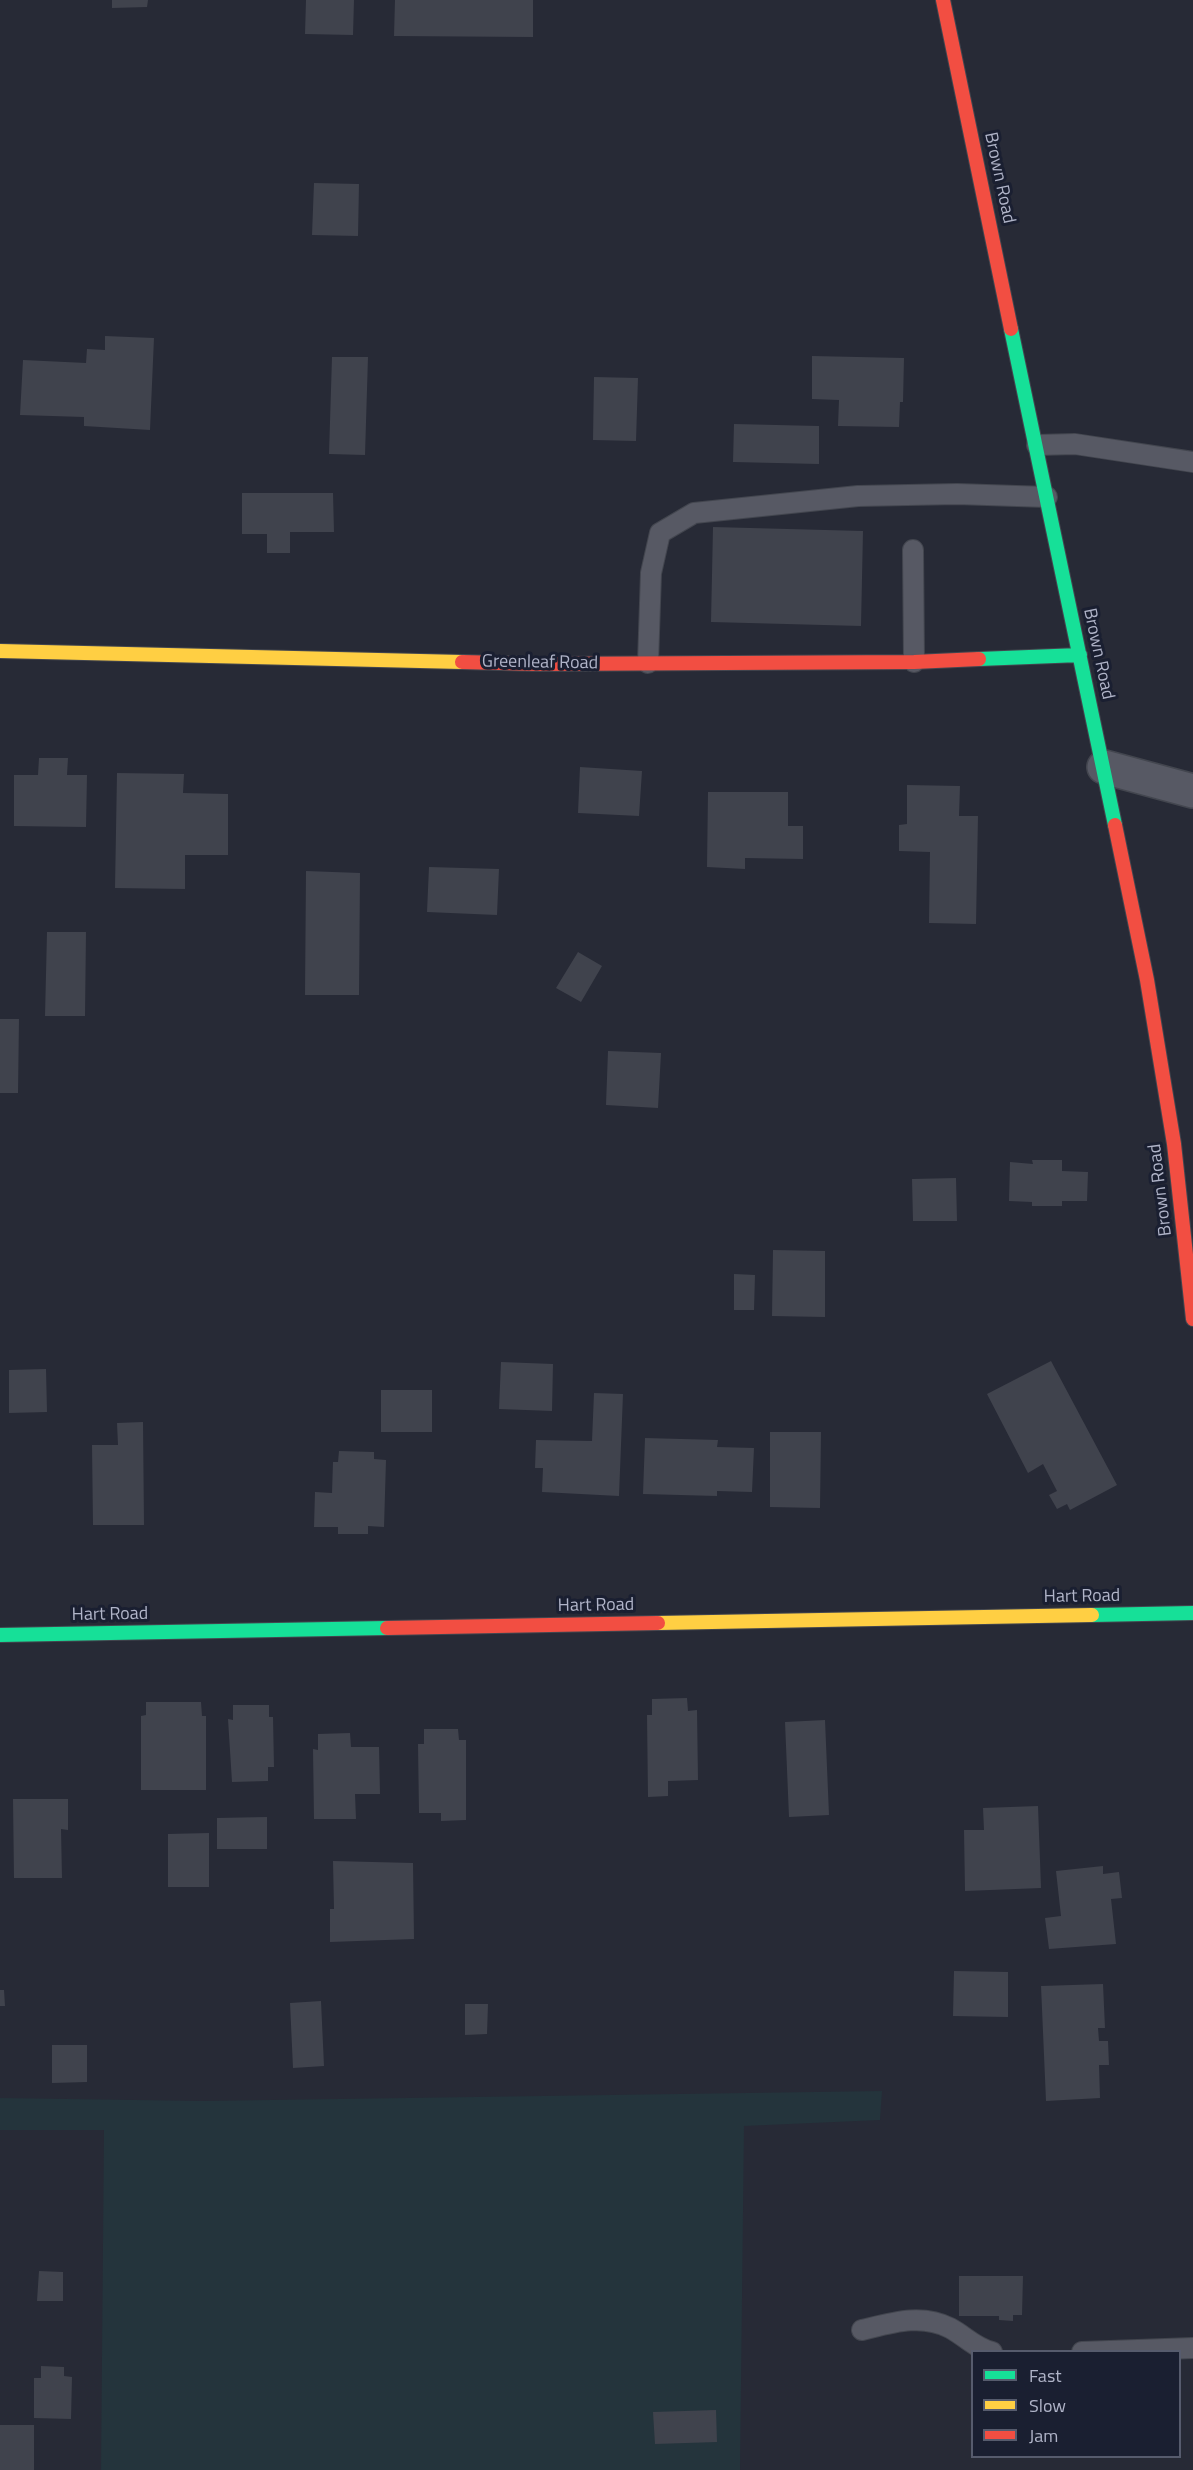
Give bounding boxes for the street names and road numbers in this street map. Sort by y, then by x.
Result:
street label: Brown Road [979,130,1019,226]
street label: Brown Road [1078,606,1118,702]
street label: Greenleaf Road [482,651,598,675]
street label: Brown Road [1145,1143,1177,1237]
street label: Hart Road [1043,1586,1121,1608]
street label: Hart Road [557,1595,635,1617]
street label: Hart Road [71,1604,149,1626]

